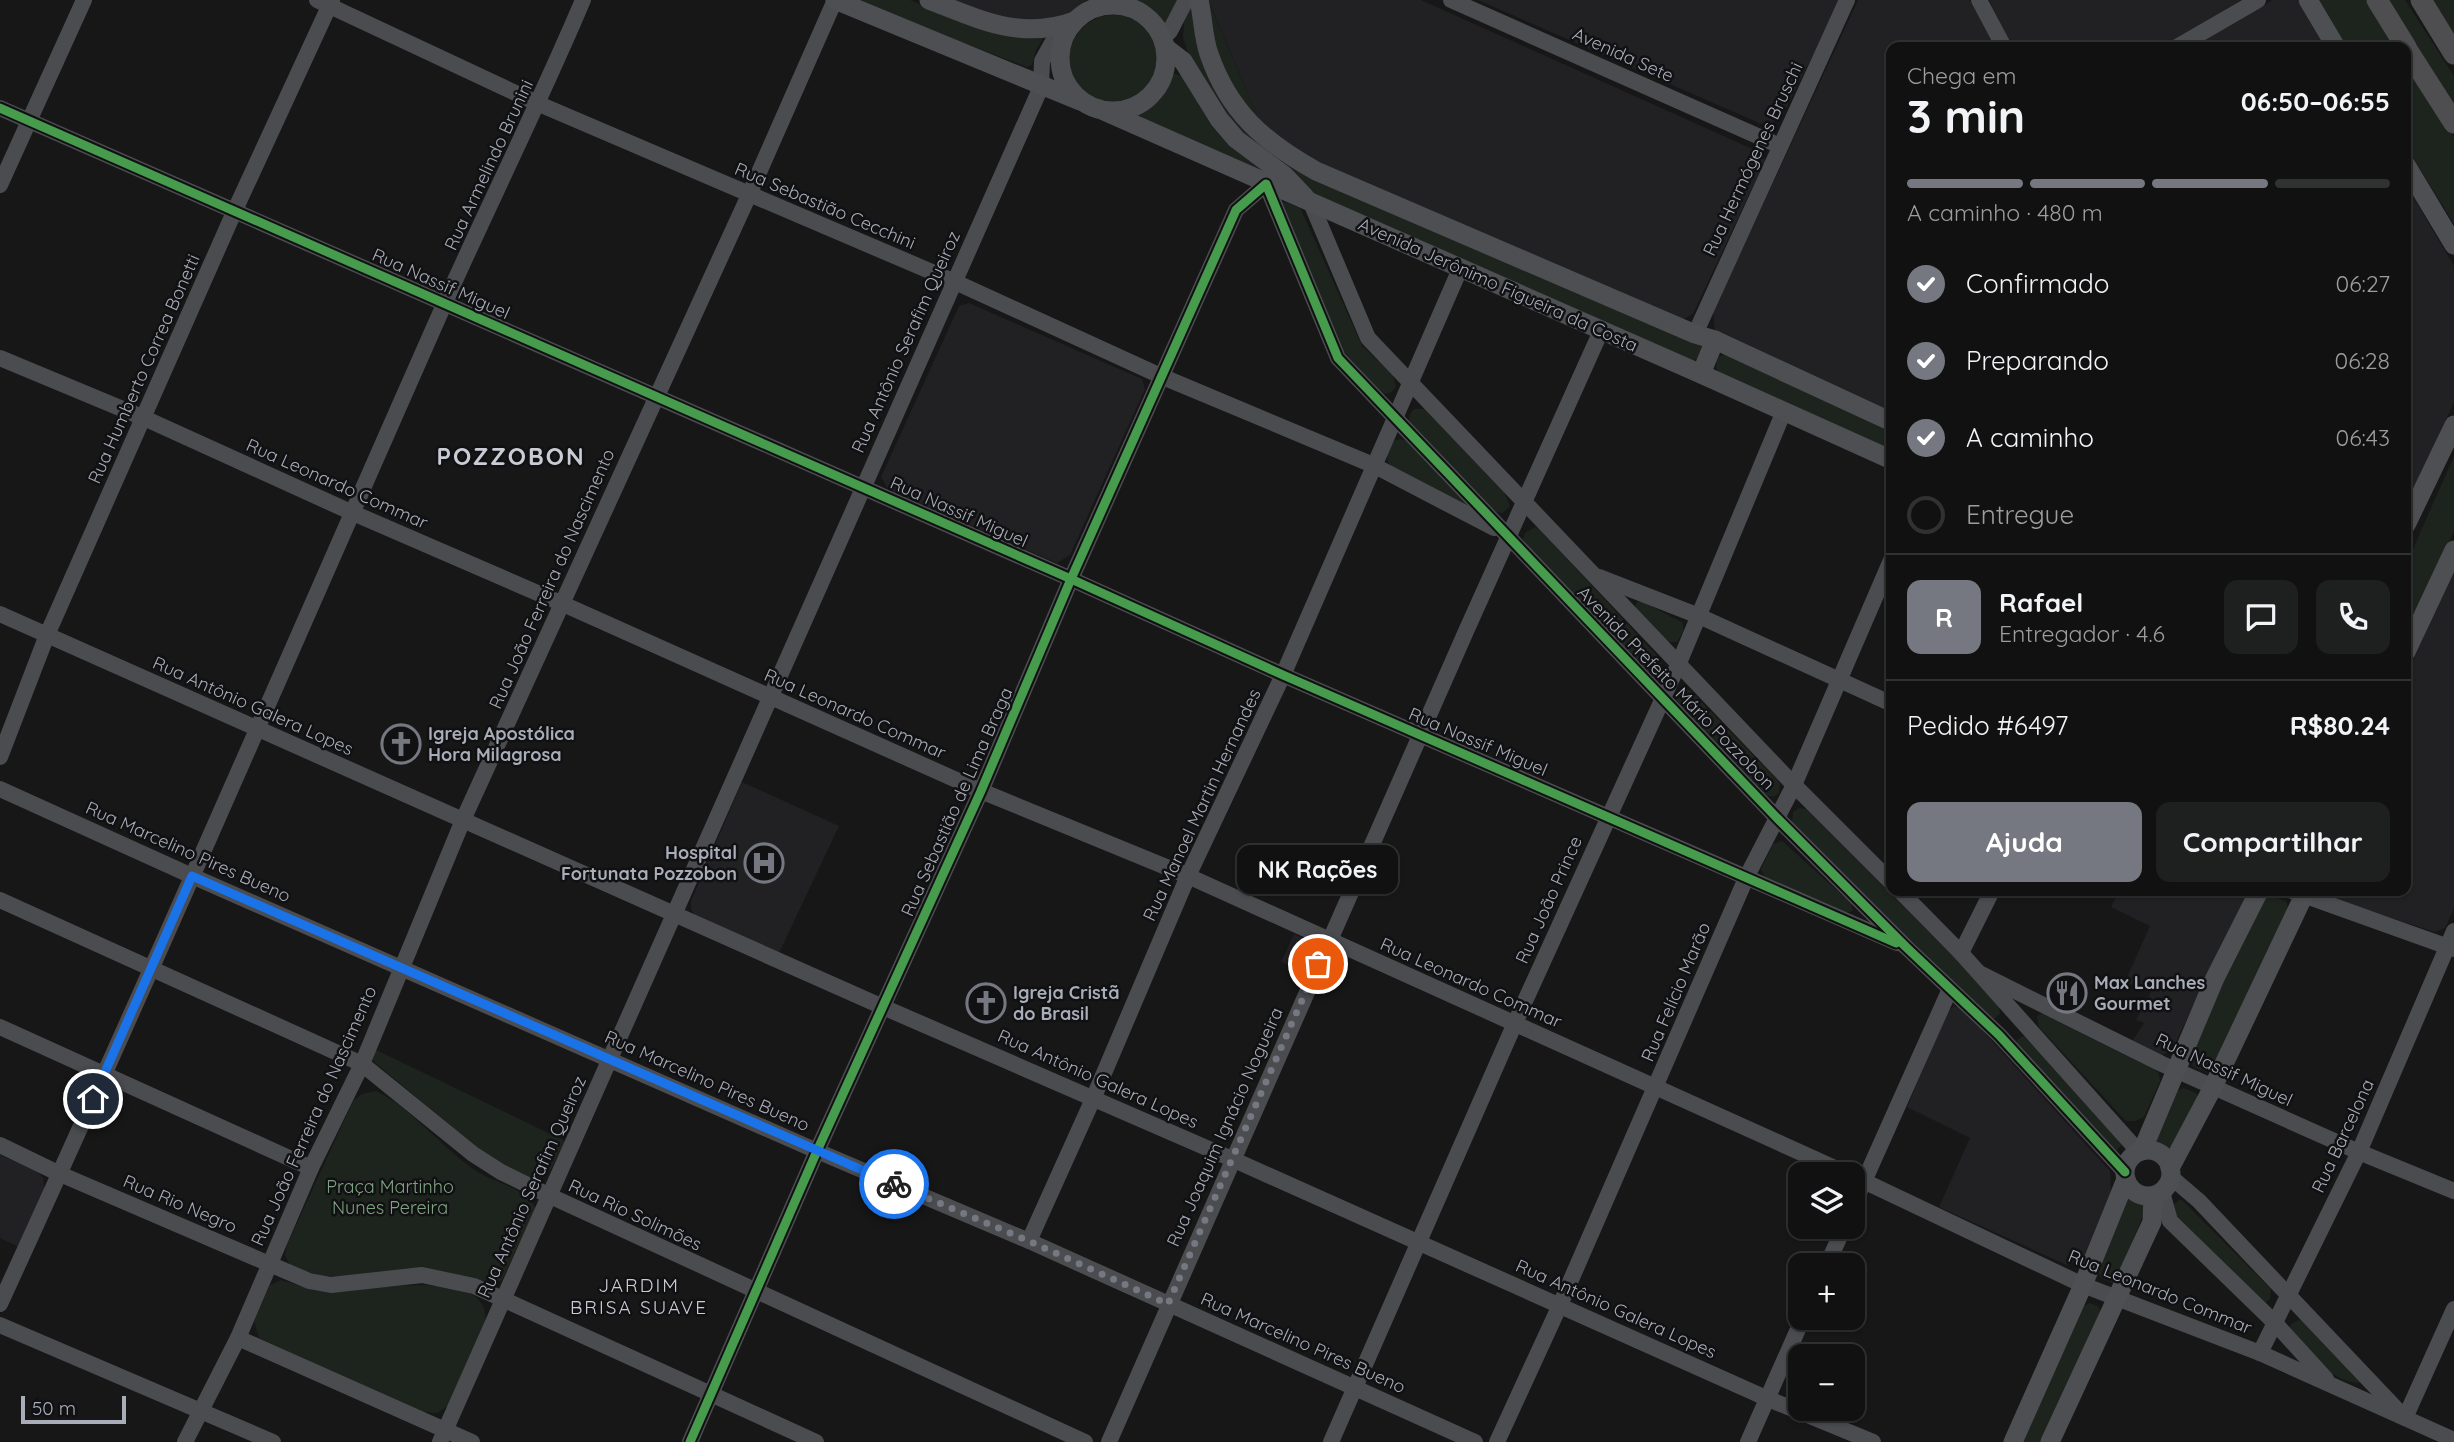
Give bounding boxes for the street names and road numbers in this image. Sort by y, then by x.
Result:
street label: Avenida Sete [1569,22,1677,87]
street label: Rua Hermógenes Bruschi [1698,58,1808,259]
street label: Rua Armelindo Brunini [439,76,538,254]
street label: Rua Sebastião Cecchini [731,157,919,254]
street label: Avenida Jerônimo Figueira da Costa [1355,212,1641,357]
street label: Rua Antônio Serafim Queiroz [846,227,965,456]
street label: Rua Nassif Miguel [369,243,514,324]
street label: Rua Humberto Correa Bonetti [82,251,205,487]
street label: Rua Leonardo Commar [243,433,432,534]
street label: Rua João Ferreira do Nascimento [484,445,619,712]
street label: Rua Nassif Miguel [887,471,1032,552]
street label: Avenida Prefeito Mário Pozzobon [1573,581,1780,794]
street label: Rua Antônio Galera Lopes [149,651,357,760]
street label: Rua Leonardo Commar [761,663,950,764]
street label: Rua Sebastião de Lima Braga [896,684,1018,920]
street label: Rua Manoel Martin Hernandes [1138,685,1266,925]
street label: Rua Nassif Miguel [1405,702,1551,781]
street label: Rua Marcelino Pires Bueno [82,796,294,907]
street label: Rua João Prince [1510,832,1587,967]
street label: Rua Felício Marão [1636,919,1715,1065]
street label: Rua Leonardo Commar [1377,932,1566,1033]
street label: Rua João Ferreira do Nascimento [246,982,381,1249]
street label: Rua Joaquim Ignácio Nogueira [1161,1004,1288,1250]
street label: Rua Antônio Galera Lopes [994,1024,1202,1133]
street label: Rua Marcelino Pires Bueno [601,1025,813,1136]
street label: Rua Nassif Miguel [2152,1028,2296,1111]
street label: Rua Antônio Serafim Queiroz [472,1072,591,1301]
street label: Rua Barcelona [2306,1075,2379,1196]
street label: Rua Rio Negro [120,1169,241,1238]
street label: Rua Rio Solimões [565,1174,706,1256]
street label: Rua Leonardo Commar [2065,1244,2256,1339]
street label: Rua Antônio Galera Lopes [1512,1254,1720,1363]
street label: Rua Marcelino Pires Bueno [1197,1287,1409,1398]

